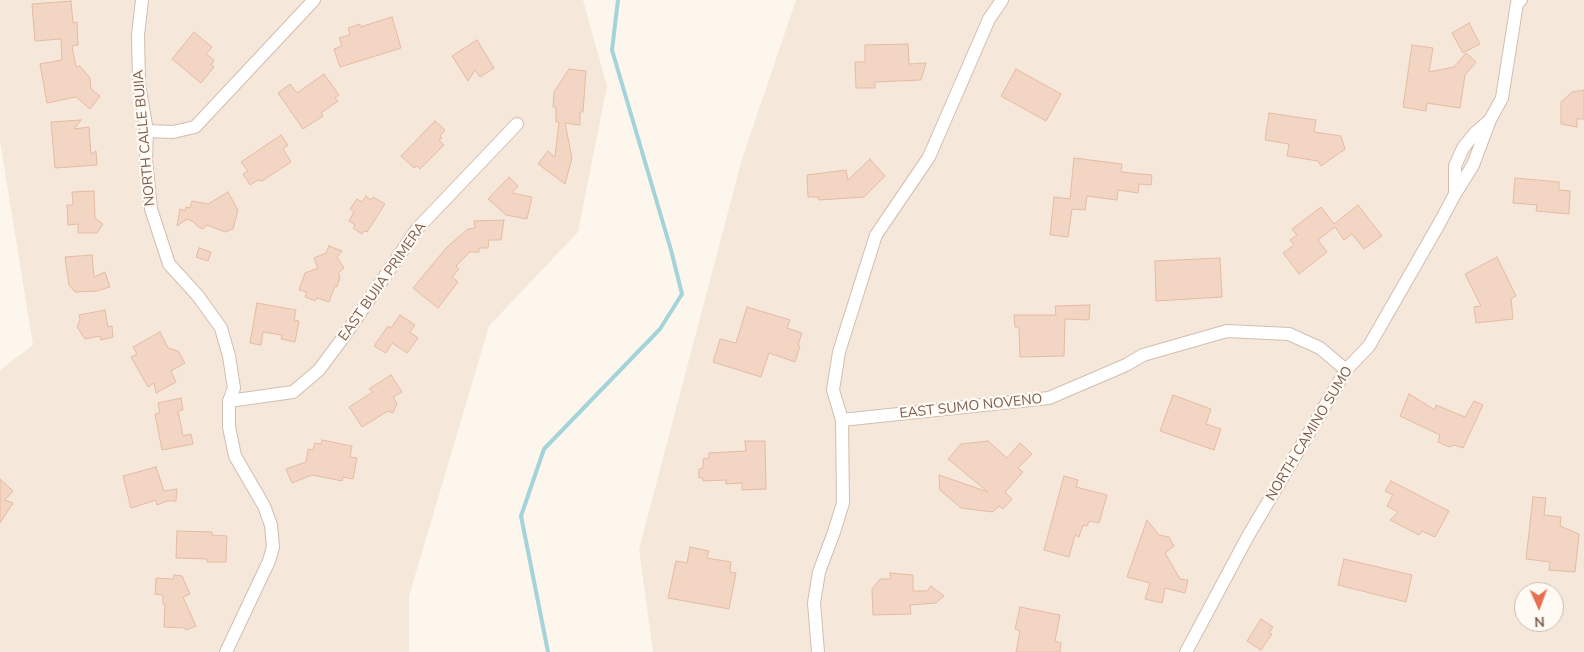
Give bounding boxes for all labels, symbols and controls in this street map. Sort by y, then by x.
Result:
street label: NORTH CALLE BUJIA [131,69,159,207]
street label: EAST BUJIA PRIMERA [336,219,430,345]
street label: NORTH CAMINO SUMO [1263,364,1357,504]
street label: EAST SUMO NOVENO [899,391,1043,423]
north arrow [1514,582,1564,632]
text: N [1534,612,1545,631]

